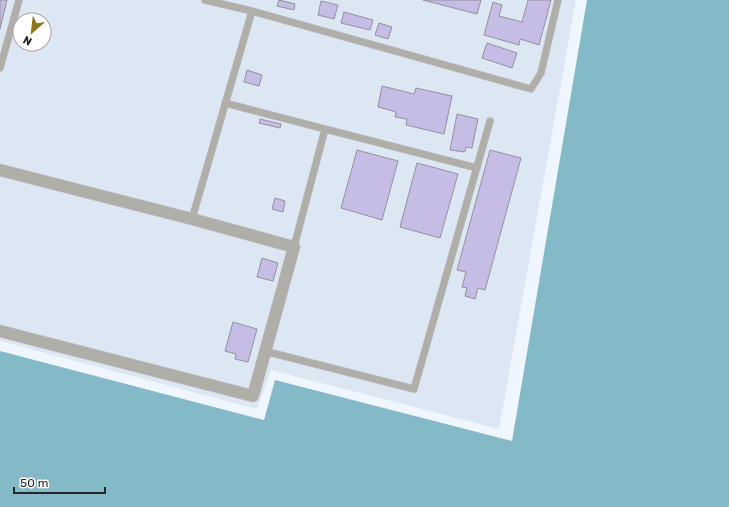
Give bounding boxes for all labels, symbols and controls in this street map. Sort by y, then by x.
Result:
north arrow [12,12,52,52]
text: N [21,33,34,48]
scale bar [14,469,105,495]
text: 50 m [20,476,48,490]

